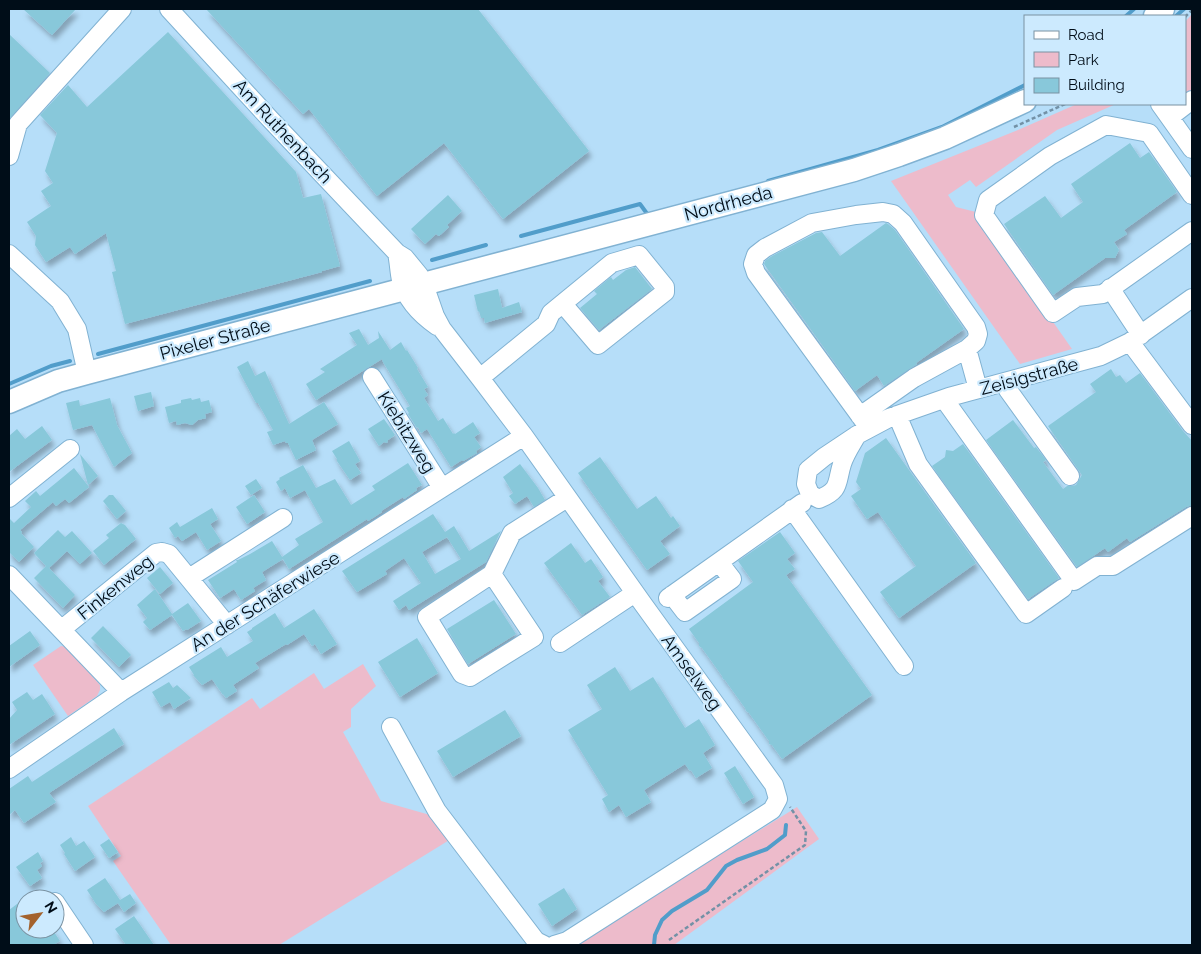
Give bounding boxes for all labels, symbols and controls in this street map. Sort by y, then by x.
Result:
legend [1024,15,1186,105]
text: Road [1068,26,1104,44]
text: Park [1068,51,1099,69]
street label: Am Ruthenbach [229,75,337,187]
text: Building [1068,76,1125,94]
street label: Nordrheda [682,181,774,225]
street label: Pixeler Straße [157,314,273,364]
street label: Zeisigstraße [978,353,1081,399]
street label: Kiebitzweg [374,387,440,477]
street label: An der Schäferwiese [187,546,344,655]
street label: Finkenweg [73,550,157,624]
street label: Amselweg [657,630,727,714]
north arrow [15,889,65,939]
text: N [42,899,61,916]

